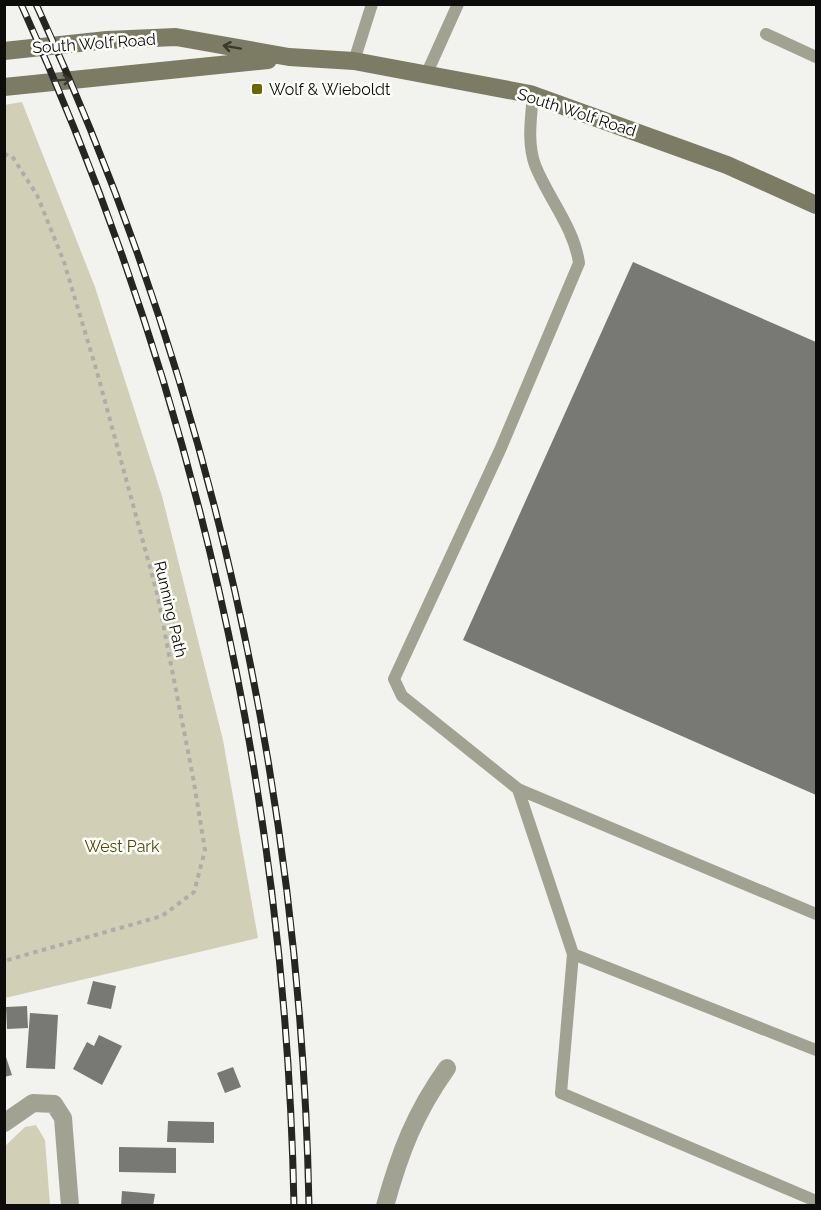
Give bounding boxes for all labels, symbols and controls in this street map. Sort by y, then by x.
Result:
street label: South Wolf Road [32,30,157,57]
one-way arrow [223,41,242,52]
one-way arrow [52,74,72,85]
place label: Wolf & Wieboldt [269,80,391,99]
marker: Wolf & Wieboldt [250,82,264,96]
street label: South Wolf Road [515,84,639,141]
street label: Running Path [150,559,191,659]
park label: West Park [85,837,160,856]

